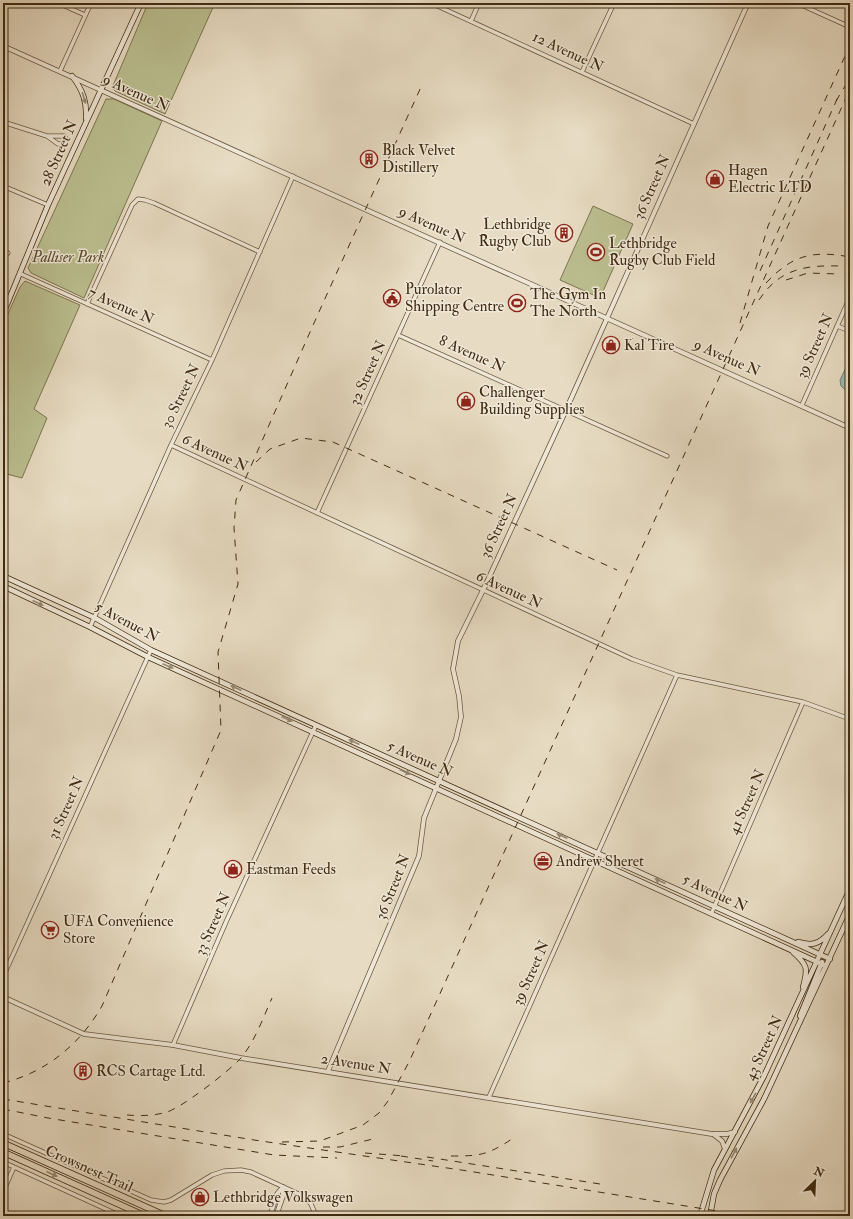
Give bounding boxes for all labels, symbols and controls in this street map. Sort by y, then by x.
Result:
street label: 12 Avenue N [529,27,607,77]
street label: 9 Avenue N [99,70,173,116]
one-way arrow [81,92,87,104]
street label: 28 Street N [36,116,82,189]
place label: Black Velvet Distillery [382,141,455,177]
building icon: Black Velvet Distillery [359,149,379,169]
street label: 36 Street N [629,151,675,222]
place label: Hagen Electric LTD [728,161,812,197]
shop icon: Hagen Electric LTD [705,169,725,189]
street label: 9 Avenue N [395,202,469,248]
place label: Lethbridge Rugby Club [478,215,551,251]
building icon: Lethbridge Rugby Club [554,223,574,243]
place label: Lethbridge Rugby Club Field [609,234,716,270]
sports icon: Lethbridge Rugby Club Field [586,242,606,262]
park label: Palliser Park [31,248,104,267]
place label: Purolator Shipping Centre [405,280,504,317]
street label: 7 Avenue N [85,283,157,329]
place label: The Gym In The North [530,285,606,321]
public building icon: Purolator Shipping Centre [382,288,402,308]
sports icon: The Gym In The North [507,293,527,313]
street label: 39 Street N [792,310,838,382]
street label: 8 Avenue N [436,331,508,377]
shop icon: Kal Tire [601,335,621,355]
street label: 9 Avenue N [690,335,764,381]
place label: Kal Tire [624,336,674,355]
street label: 32 Street N [345,337,391,409]
street label: 30 Street N [157,360,205,431]
place label: Challenger Building Supplies [479,383,584,420]
shop icon: Challenger Building Supplies [456,391,476,411]
street label: 6 Avenue N [179,429,252,477]
street label: 36 Street N [476,490,522,561]
street label: 6 Avenue N [473,566,546,614]
street label: 5 Avenue N [92,597,163,647]
one-way arrow [33,600,44,606]
one-way arrow [162,663,174,669]
one-way arrow [231,685,242,691]
one-way arrow [281,716,293,722]
street label: 5 Avenue N [384,736,456,782]
one-way arrow [348,739,360,745]
street label: 41 Street N [724,766,770,838]
one-way arrow [399,769,411,776]
street label: 31 Street N [44,773,89,842]
one-way arrow [557,833,568,839]
street label: 36 Street N [371,851,415,923]
office icon: Andrew Sheret [533,851,553,871]
place label: Andrew Sheret [555,852,644,871]
shop icon: Eastman Feeds [223,859,243,879]
place label: Eastman Feeds [246,860,336,879]
street label: 5 Avenue N [679,870,751,917]
one-way arrow [655,878,666,884]
street label: 33 Street N [191,889,236,959]
place label: UFA Convenience Store [63,912,174,948]
supermarket icon: UFA Convenience Store [40,920,60,940]
street label: 39 Street N [508,937,554,1009]
street label: 43 Street N [741,1012,788,1084]
street label: 2 Avenue N [320,1049,393,1079]
building icon: RCS Cartage Ltd. [73,1061,93,1081]
place label: RCS Cartage Ltd. [96,1062,206,1081]
one-way arrow [750,1092,757,1104]
street label: Crowsnest Trail [42,1141,136,1197]
one-way arrow [731,1147,738,1159]
north arrow [795,1161,835,1201]
text: N [811,1164,827,1181]
one-way arrow [46,1171,57,1177]
shop icon: Lethbridge Volkswagen [190,1187,210,1207]
place label: Lethbridge Volkswagen [213,1188,353,1207]

